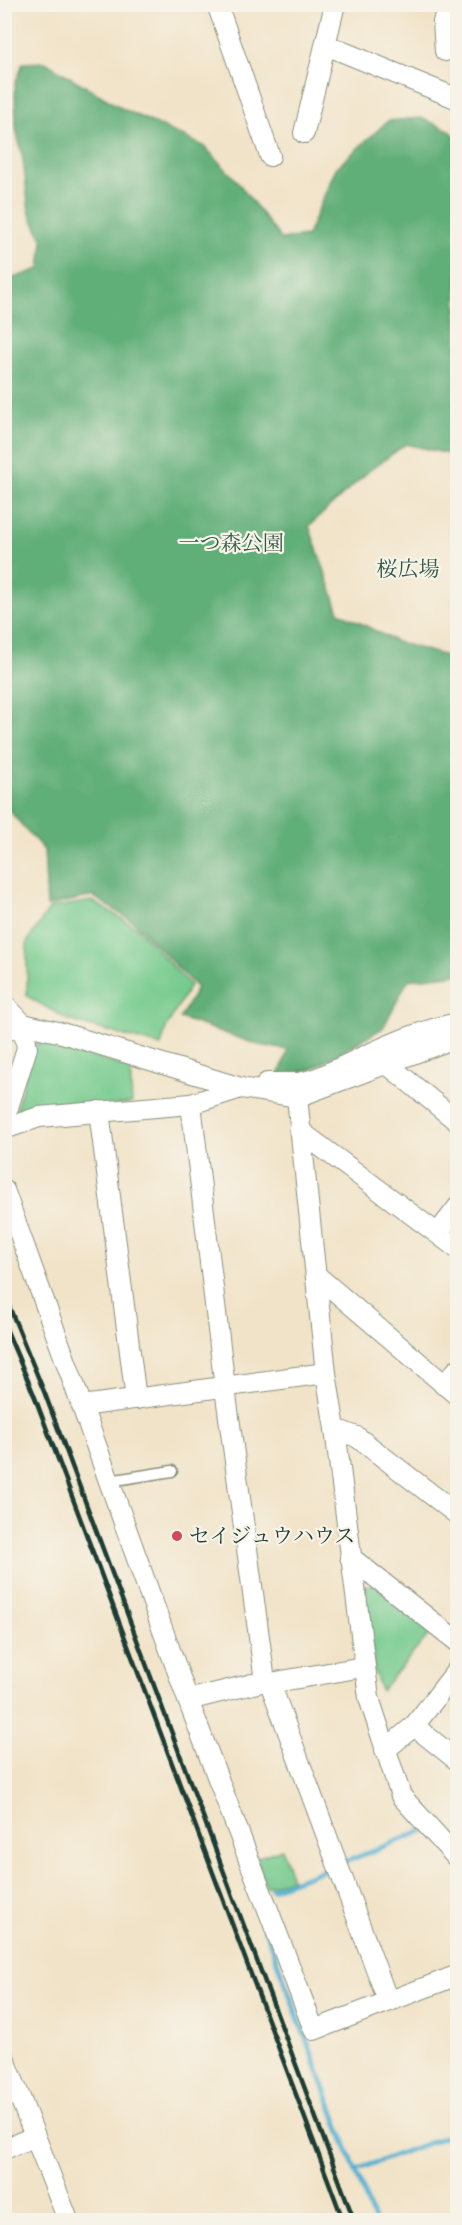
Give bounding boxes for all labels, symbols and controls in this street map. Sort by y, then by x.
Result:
park label: 一つ森公園 [179,527,284,558]
park label: 桜広場 [377,553,440,584]
place label: セイジュウハウス [189,1520,355,1551]
marker: セイジュウハウス [170,1529,184,1543]

